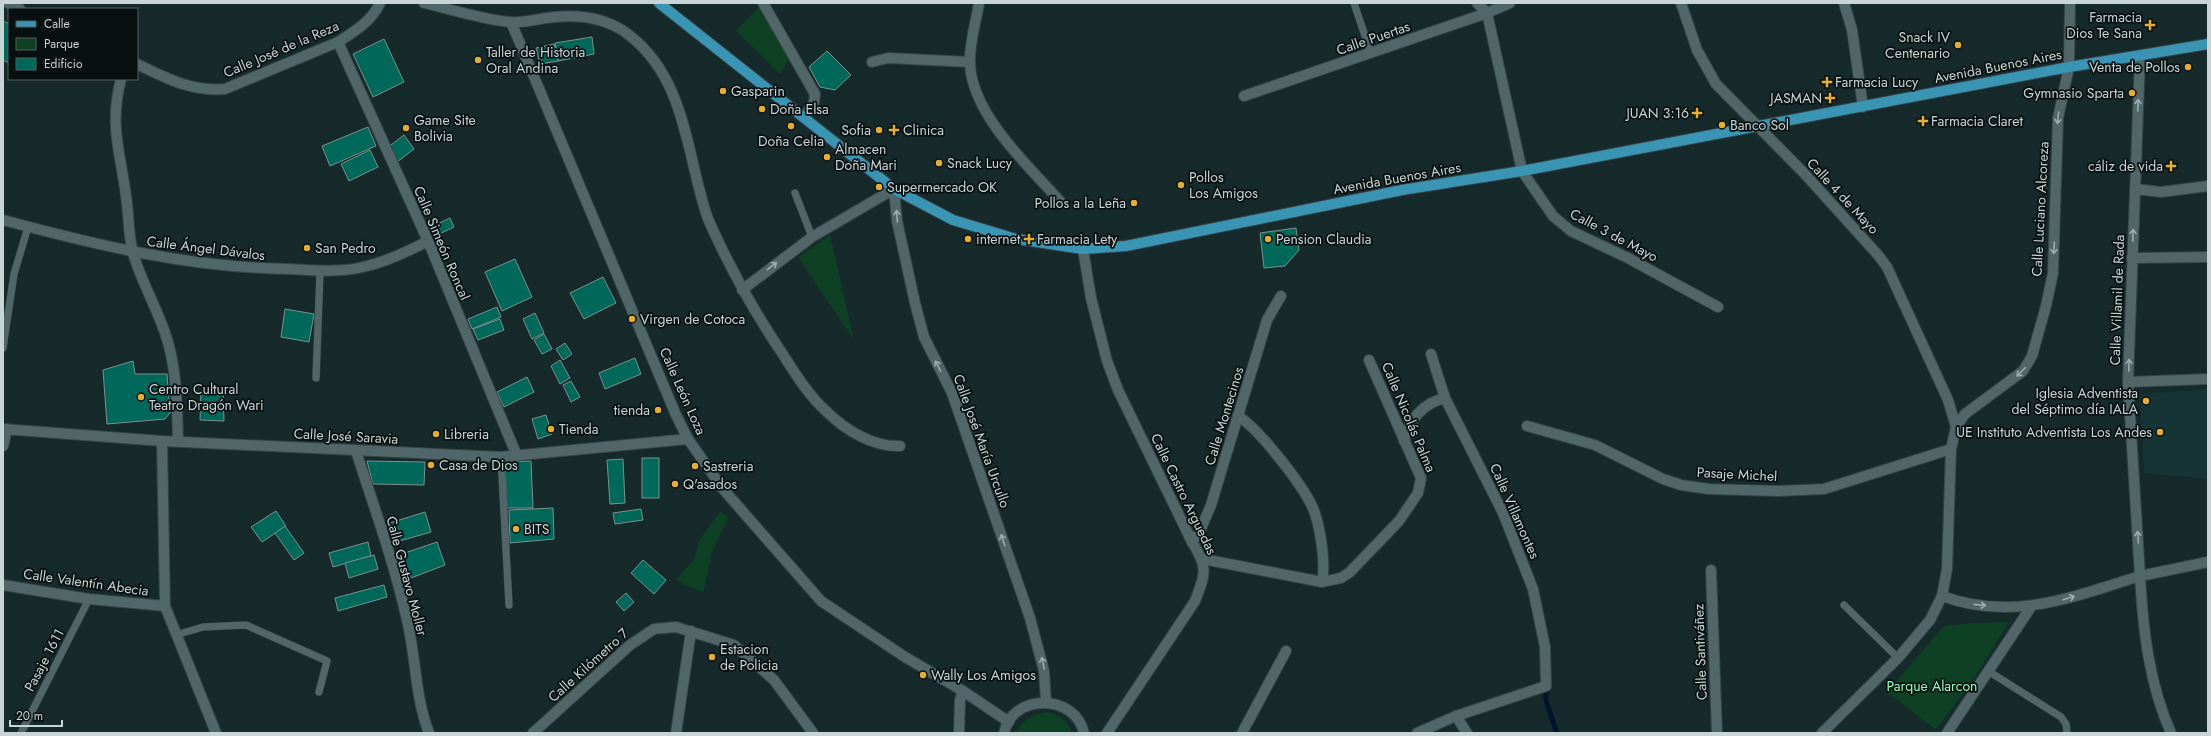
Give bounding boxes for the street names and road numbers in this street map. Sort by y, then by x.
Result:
street label: Calle José de la Reza [220,16,342,82]
street label: Calle Puertas [1333,16,1413,60]
street label: Avenida Buenos Aires [1933,44,2064,88]
street label: Calle Luciano Alcoreza [2026,141,2054,277]
street label: Calle 4 de Mayo [1802,154,1884,239]
street label: Avenida Buenos Aires [1332,157,1463,199]
street label: Calle Simeón Roncal [409,183,475,303]
street label: Calle 3 de Mayo [1566,203,1662,267]
street label: Calle Ángel Dávalos [146,231,267,265]
street label: Calle Villamil de Rada [2105,234,2129,366]
street label: Calle León Loza [655,344,711,438]
street label: Calle Nicolás Palma [1377,359,1441,475]
street label: Calle Montecinos [1200,364,1249,468]
street label: Calle José María Urcullo [948,371,1016,511]
street label: Calle José Saravia [293,423,399,449]
street label: Calle Castro Arguedas [1146,430,1222,558]
street label: Calle Villamontes [1485,460,1545,562]
street label: Pasaje Michel [1696,462,1778,486]
street label: Calle Gustavo Moller [381,514,433,638]
street label: Calle Valentín Abecia [22,563,150,601]
street label: Calle Santiváñez [1688,603,1712,701]
street label: Calle Kilómetro 7 [543,623,633,707]
street label: Pasaje 1611 [19,625,69,695]

